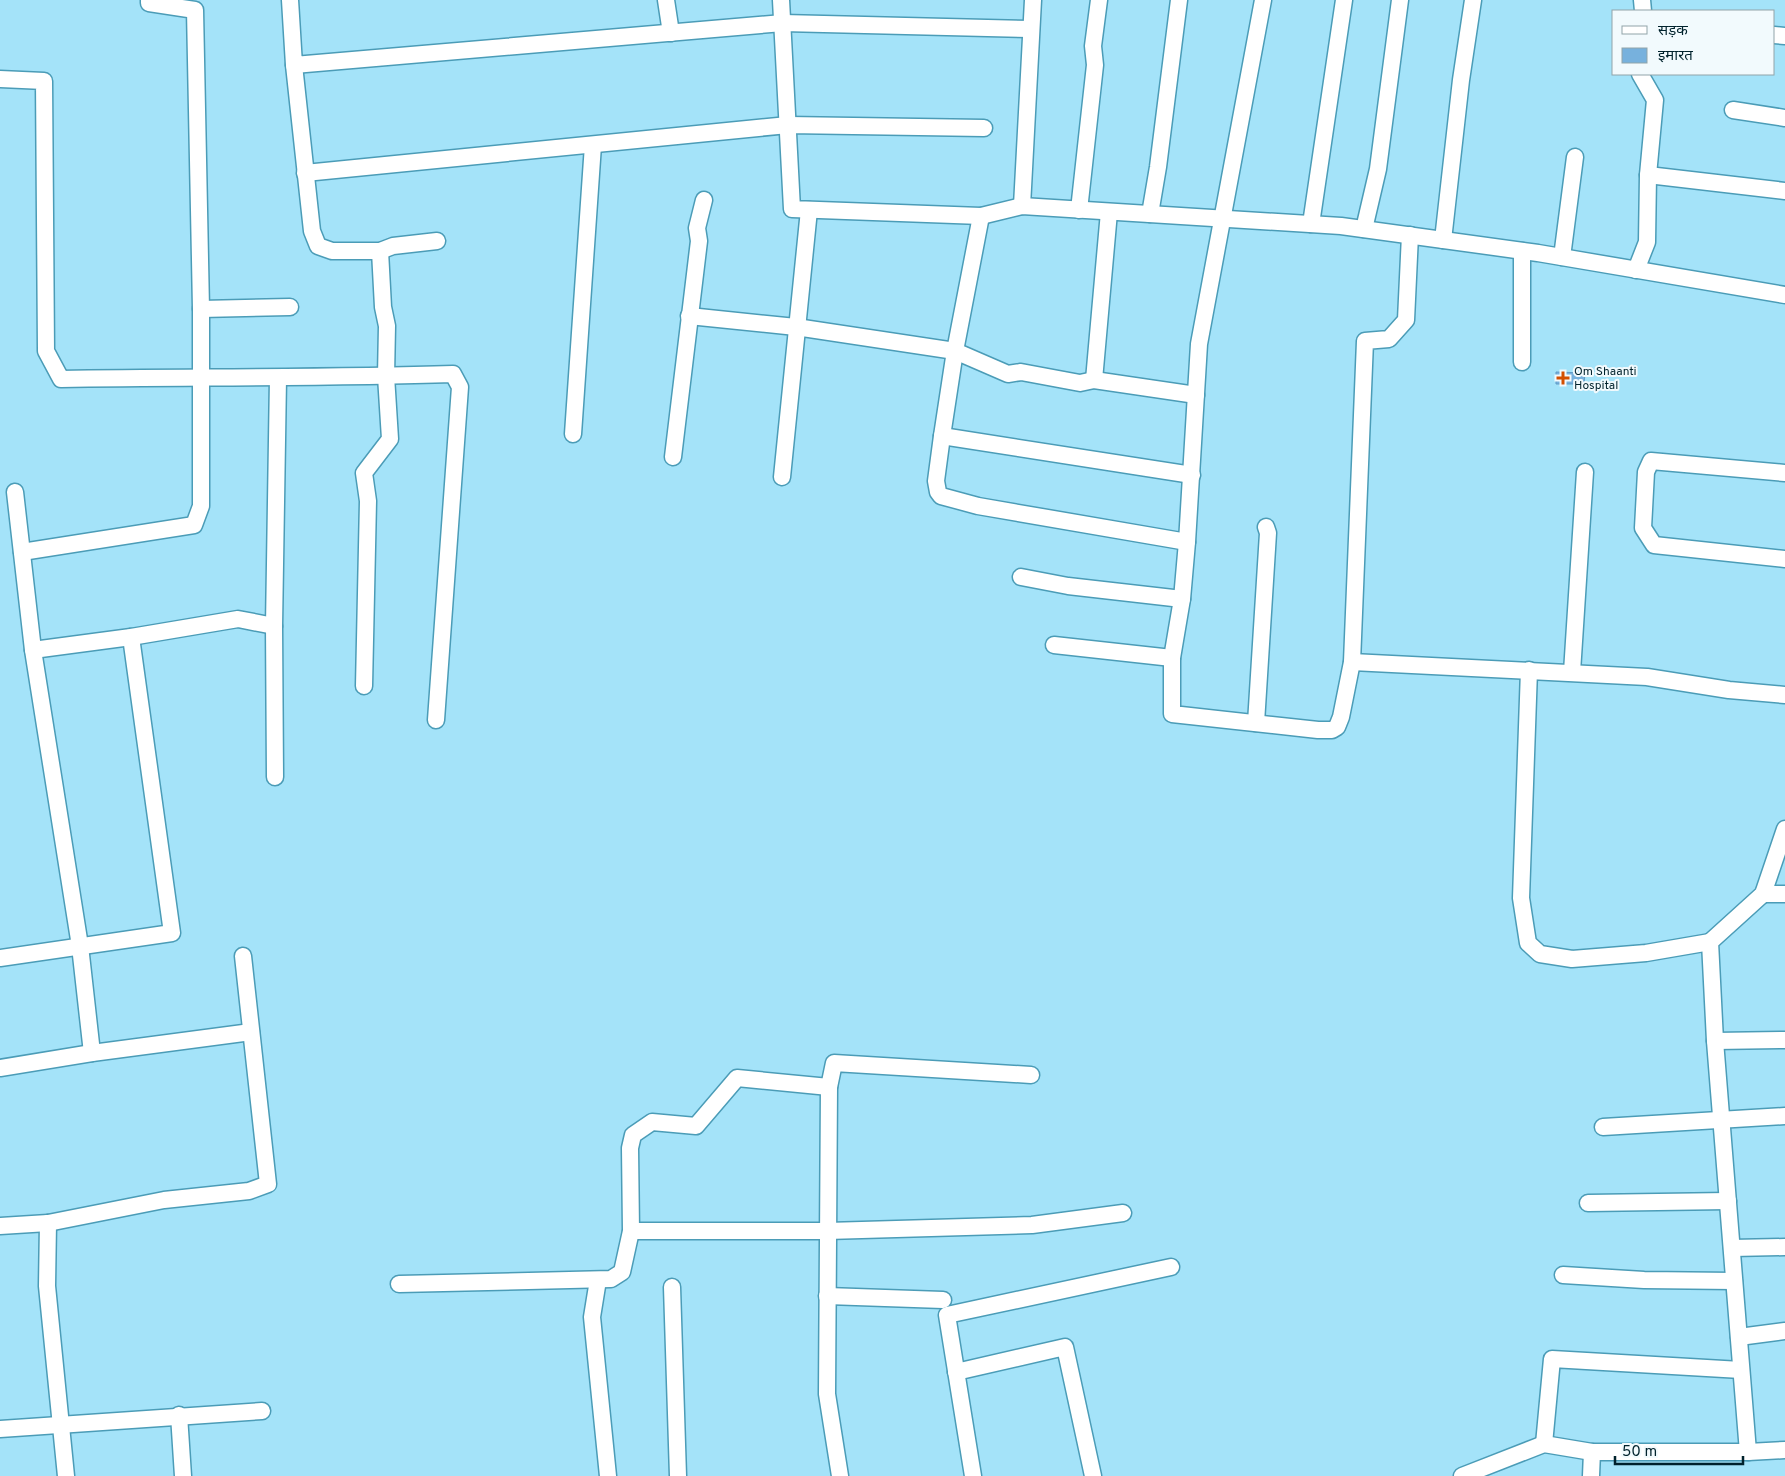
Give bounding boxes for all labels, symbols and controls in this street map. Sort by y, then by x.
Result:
legend [1612,10,1775,75]
text: सड़क [1658,22,1688,41]
text: इमारत [1658,47,1693,66]
place label: Om Shaanti Hospital [1574,364,1637,394]
marker: Om Shaanti Hospital [1556,371,1570,385]
scale bar [1615,1434,1742,1466]
text: 50 m [1622,1443,1657,1462]

